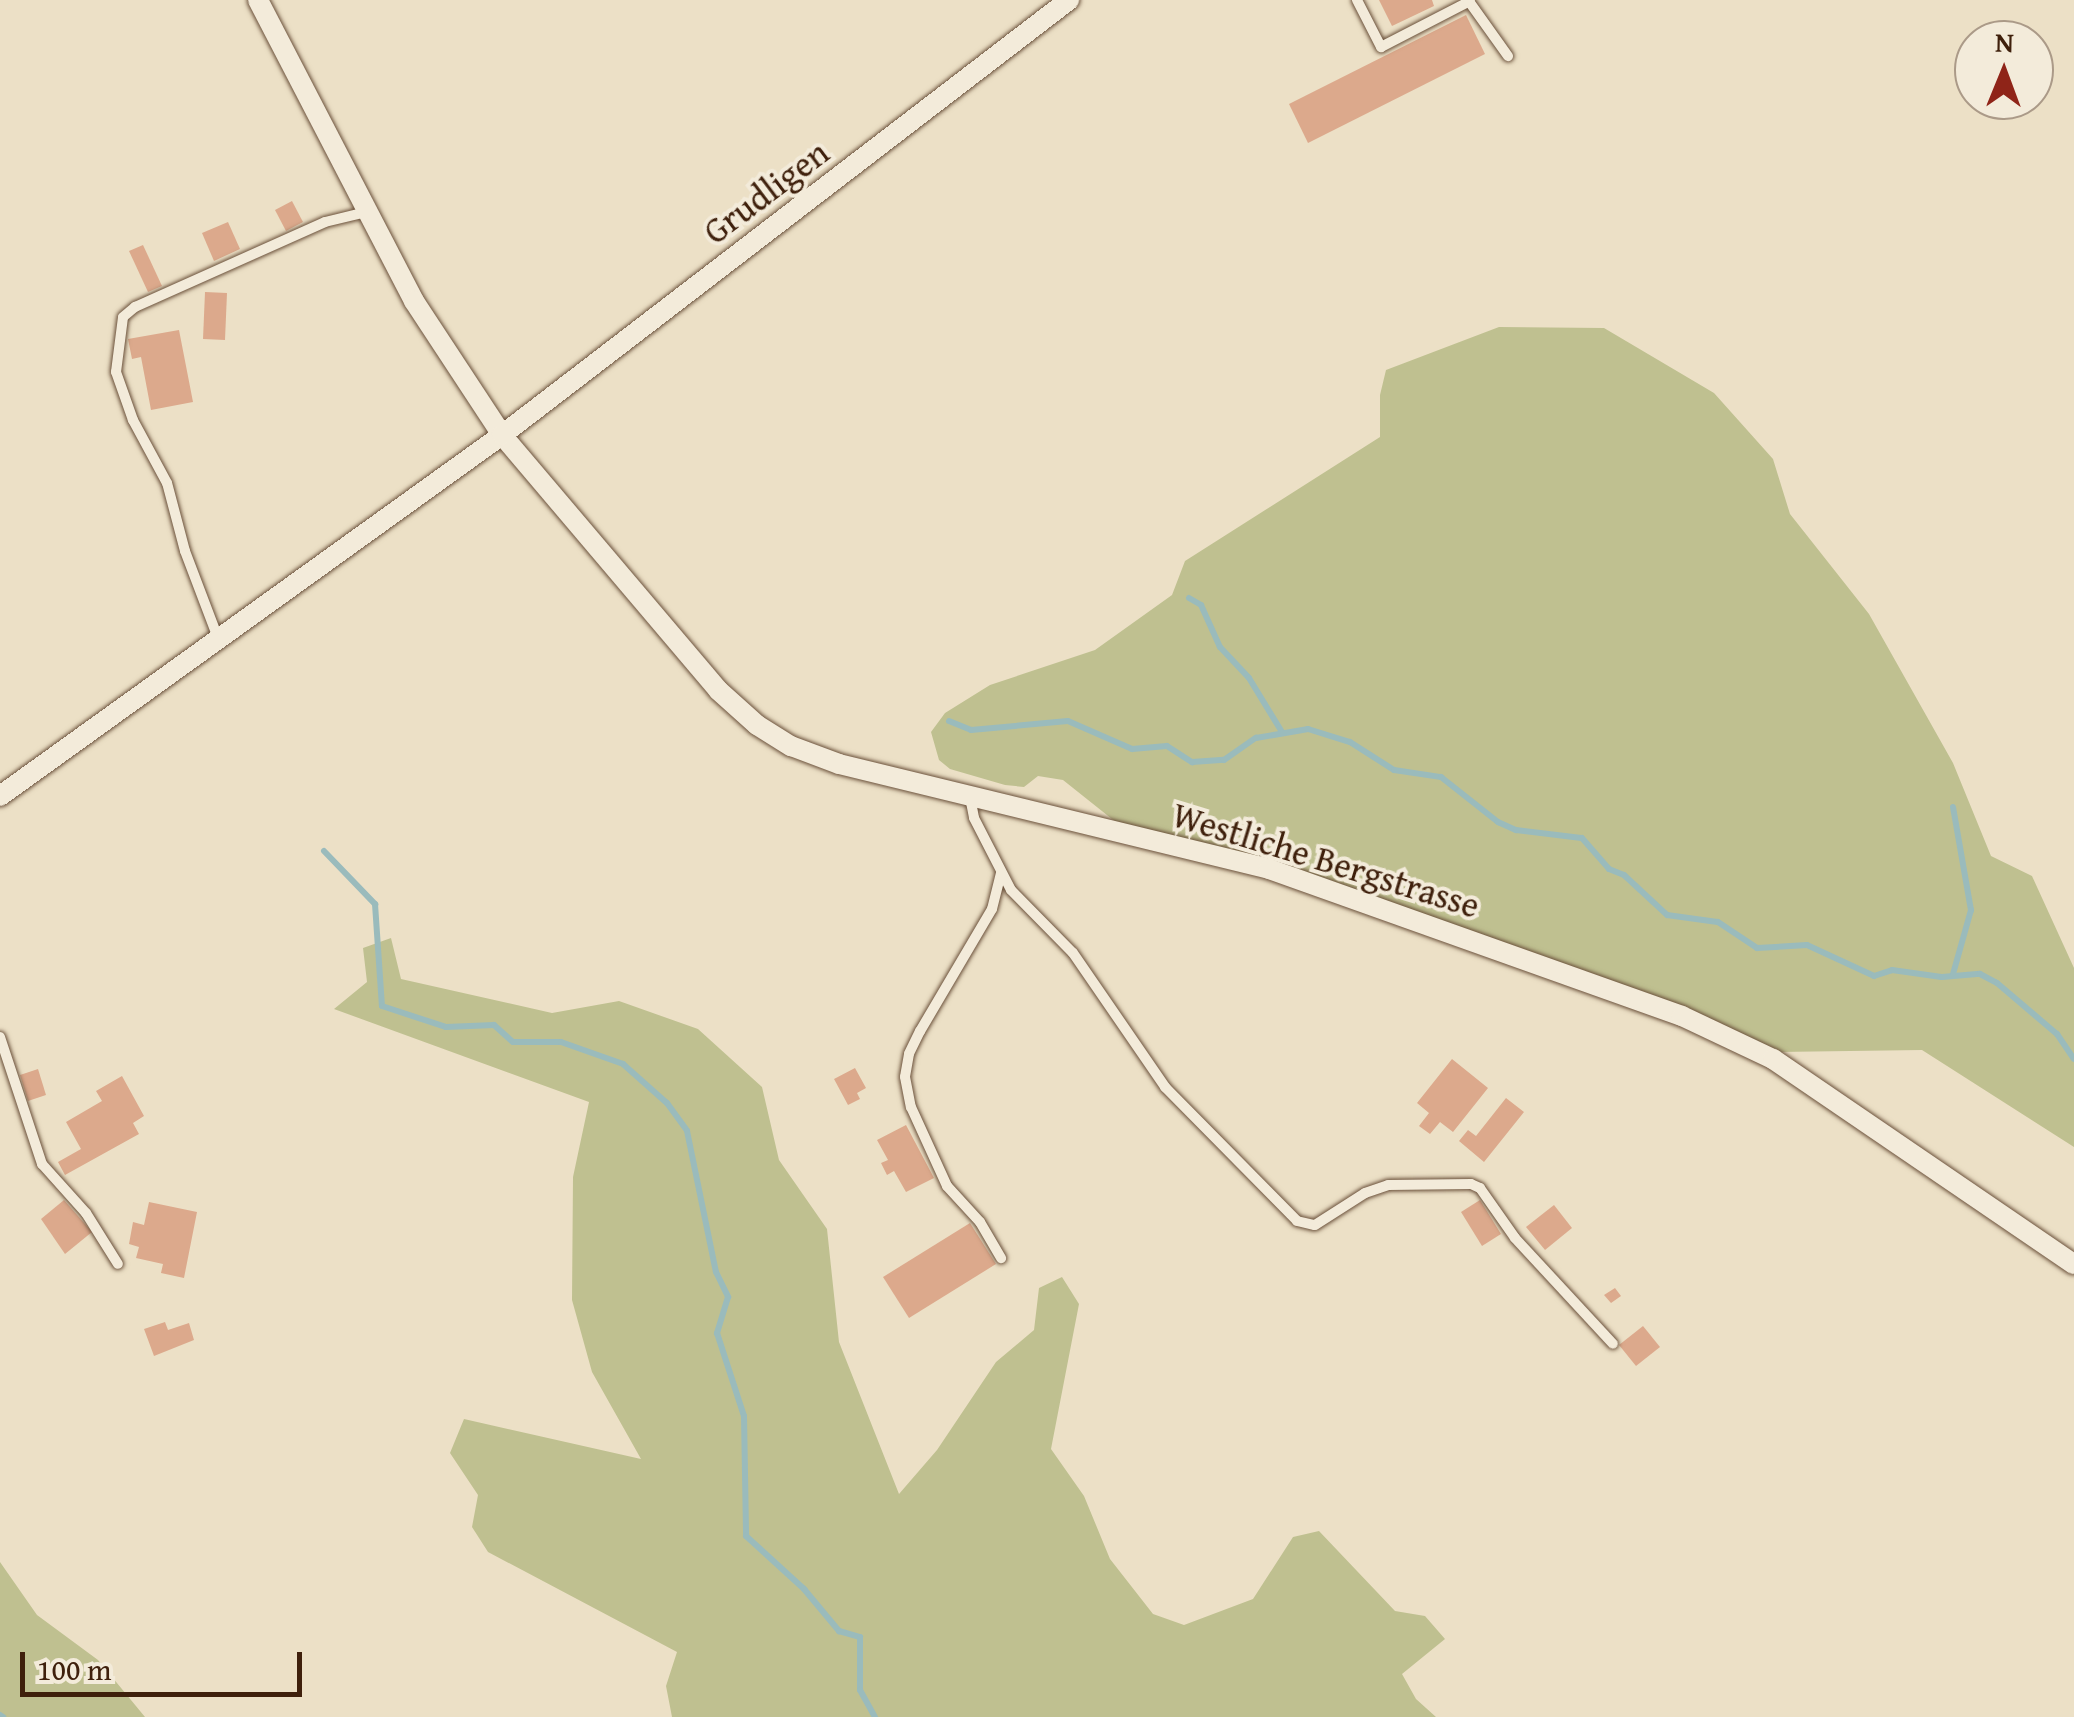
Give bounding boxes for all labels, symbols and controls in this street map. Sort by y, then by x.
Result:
north arrow [1954,20,2054,120]
text: N [1995,21,2014,62]
street label: Grudligen [695,131,837,253]
street label: Westliche Bergstrasse [1167,793,1485,927]
scale bar [25,1632,308,1694]
text: 100 m [37,1647,111,1691]

